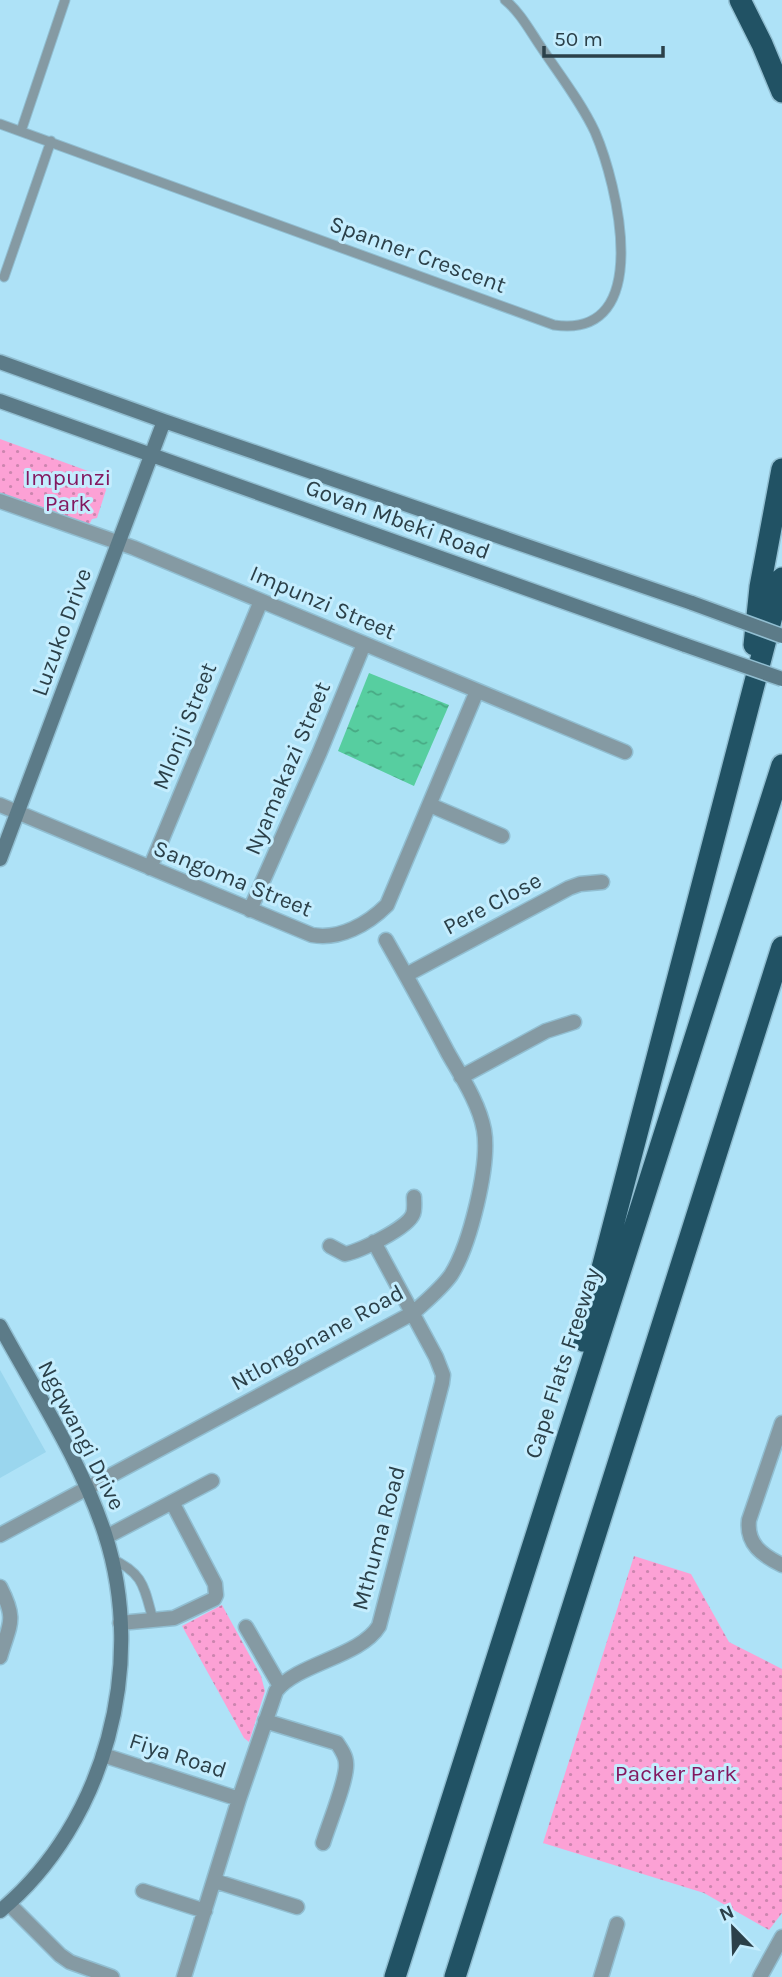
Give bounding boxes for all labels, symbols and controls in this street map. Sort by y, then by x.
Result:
scale bar [544,14,663,58]
text: 50 m [554,27,603,51]
street label: Spanner Crescent [326,210,510,299]
park label: Impunzi Park [25,464,111,517]
street label: Govan Mbeki Road [302,474,494,565]
street label: Impunzi Street [246,560,400,645]
street label: Luzuko Drive [26,564,97,700]
street label: Mlonji Street [147,658,222,794]
street label: Nyamakazi Street [239,677,336,859]
street label: Sangoma Street [150,834,316,923]
street label: Pere Close [439,866,546,941]
street label: Cape Flats Freeway [519,1264,606,1462]
street label: Ntlongonane Road [226,1279,408,1396]
street label: Ngqwangi Drive [32,1356,131,1515]
street label: Mthuma Road [346,1463,411,1613]
street label: Fiya Road [126,1727,230,1784]
park label: Packer Park [615,1760,737,1787]
north arrow [698,1893,768,1963]
text: N [716,1900,737,1926]

